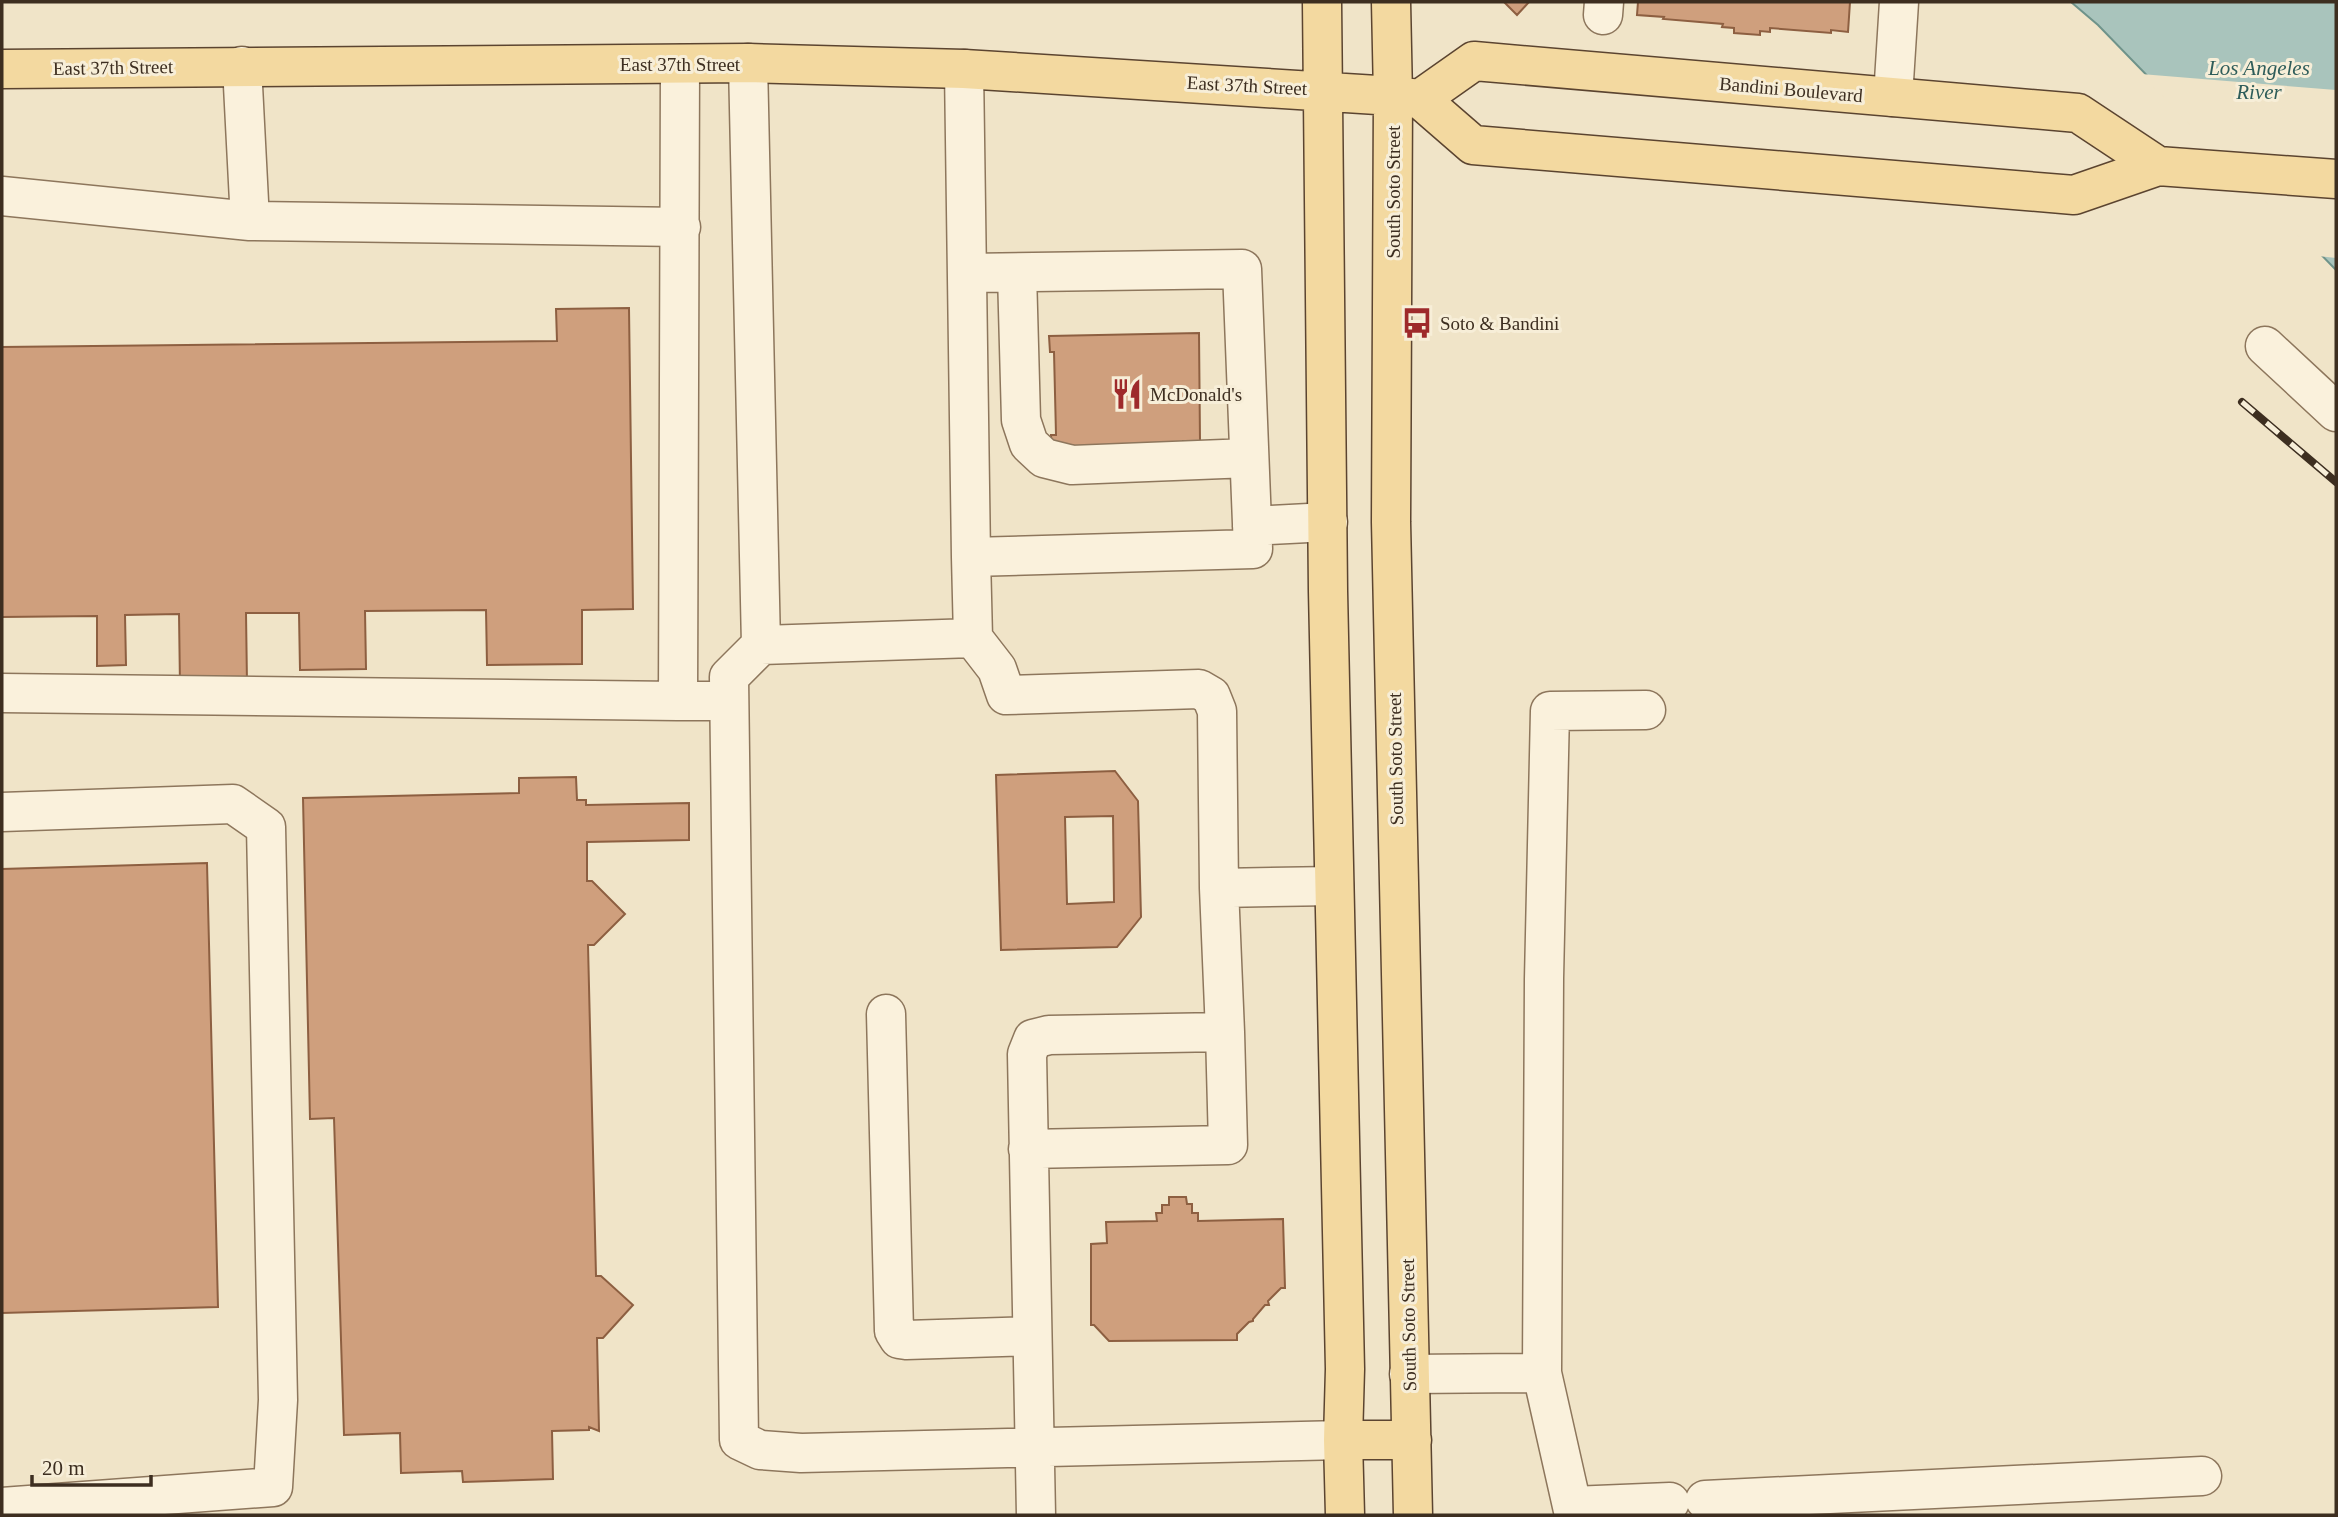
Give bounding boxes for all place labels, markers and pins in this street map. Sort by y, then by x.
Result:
bus stop icon: Soto & Bandini [1400,306,1434,340]
place label: Soto & Bandini [1440,313,1559,334]
restaurant icon: McDonald's [1110,377,1144,411]
place label: McDonald's [1150,384,1242,405]

